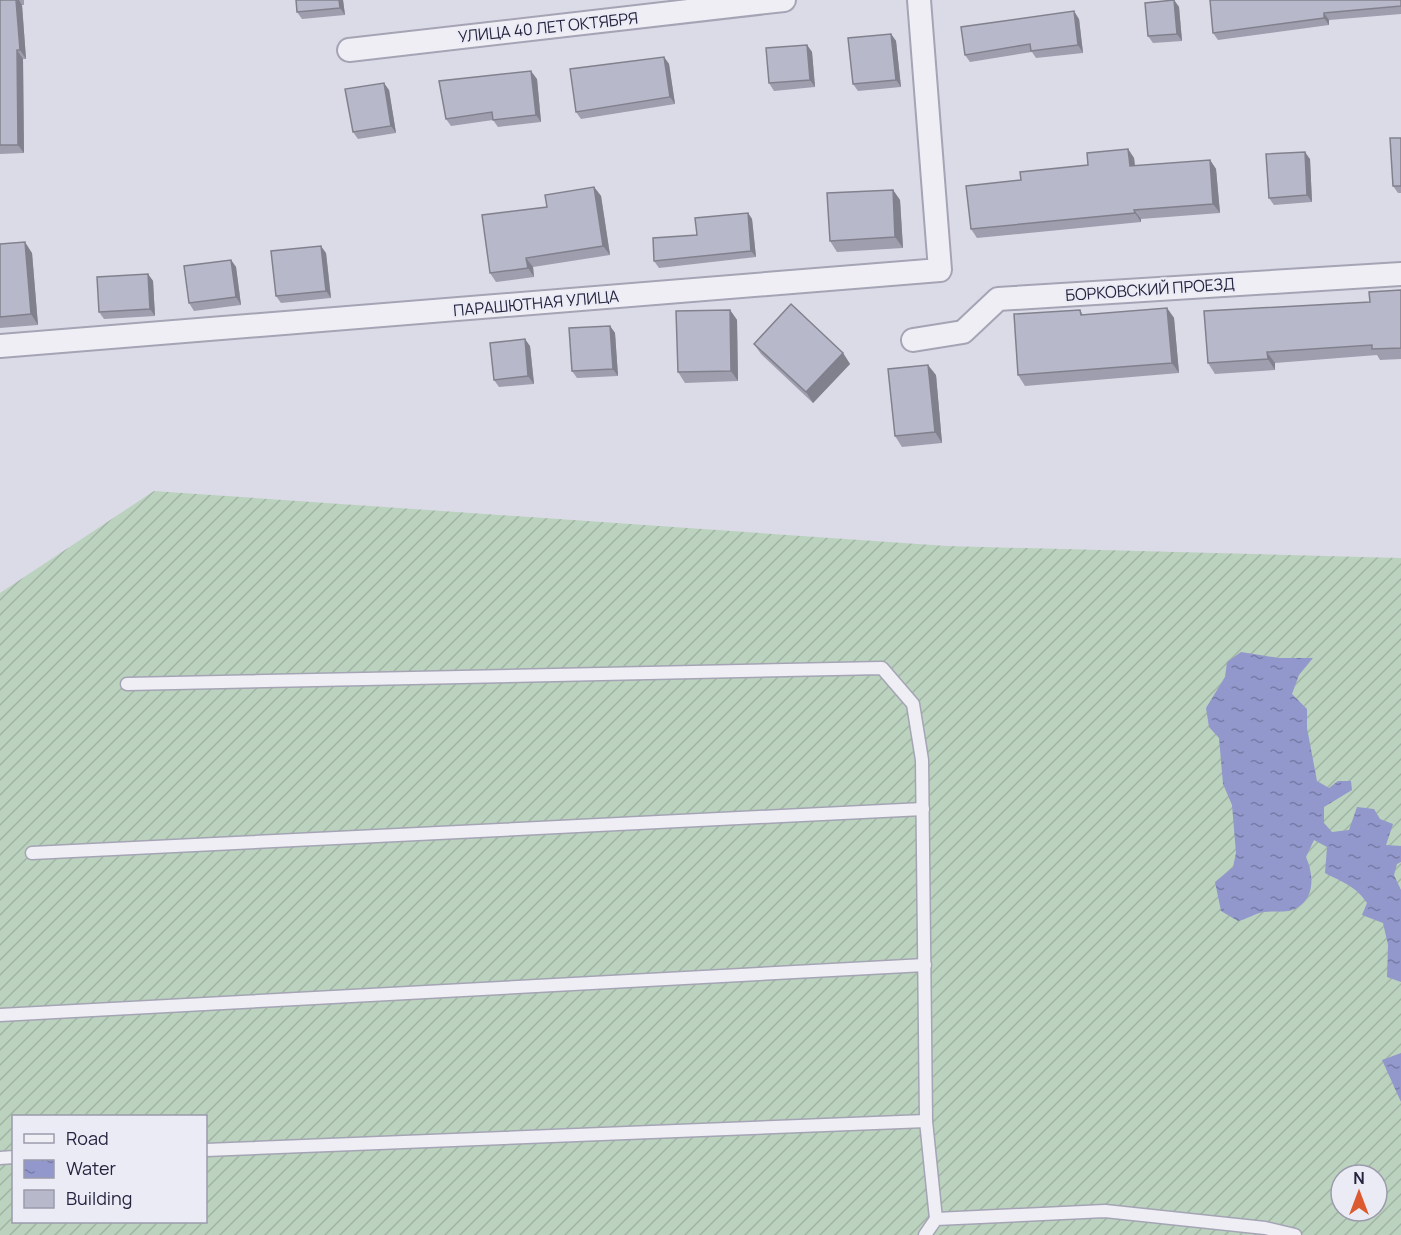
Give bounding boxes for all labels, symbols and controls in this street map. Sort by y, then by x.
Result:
street label: УЛИЦА 40 ЛЕТ ОКТЯБРЯ [457,7,639,47]
street label: БОРКОВСКИЙ ПРОЕЗД [1065,272,1236,306]
street label: ПАРАШЮТНАЯ УЛИЦА [452,285,620,321]
legend [12,1115,207,1223]
text: Road [66,1126,109,1150]
text: Water [66,1156,116,1180]
north arrow [1329,1163,1389,1223]
text: N [1353,1167,1365,1189]
text: Building [66,1186,132,1210]

